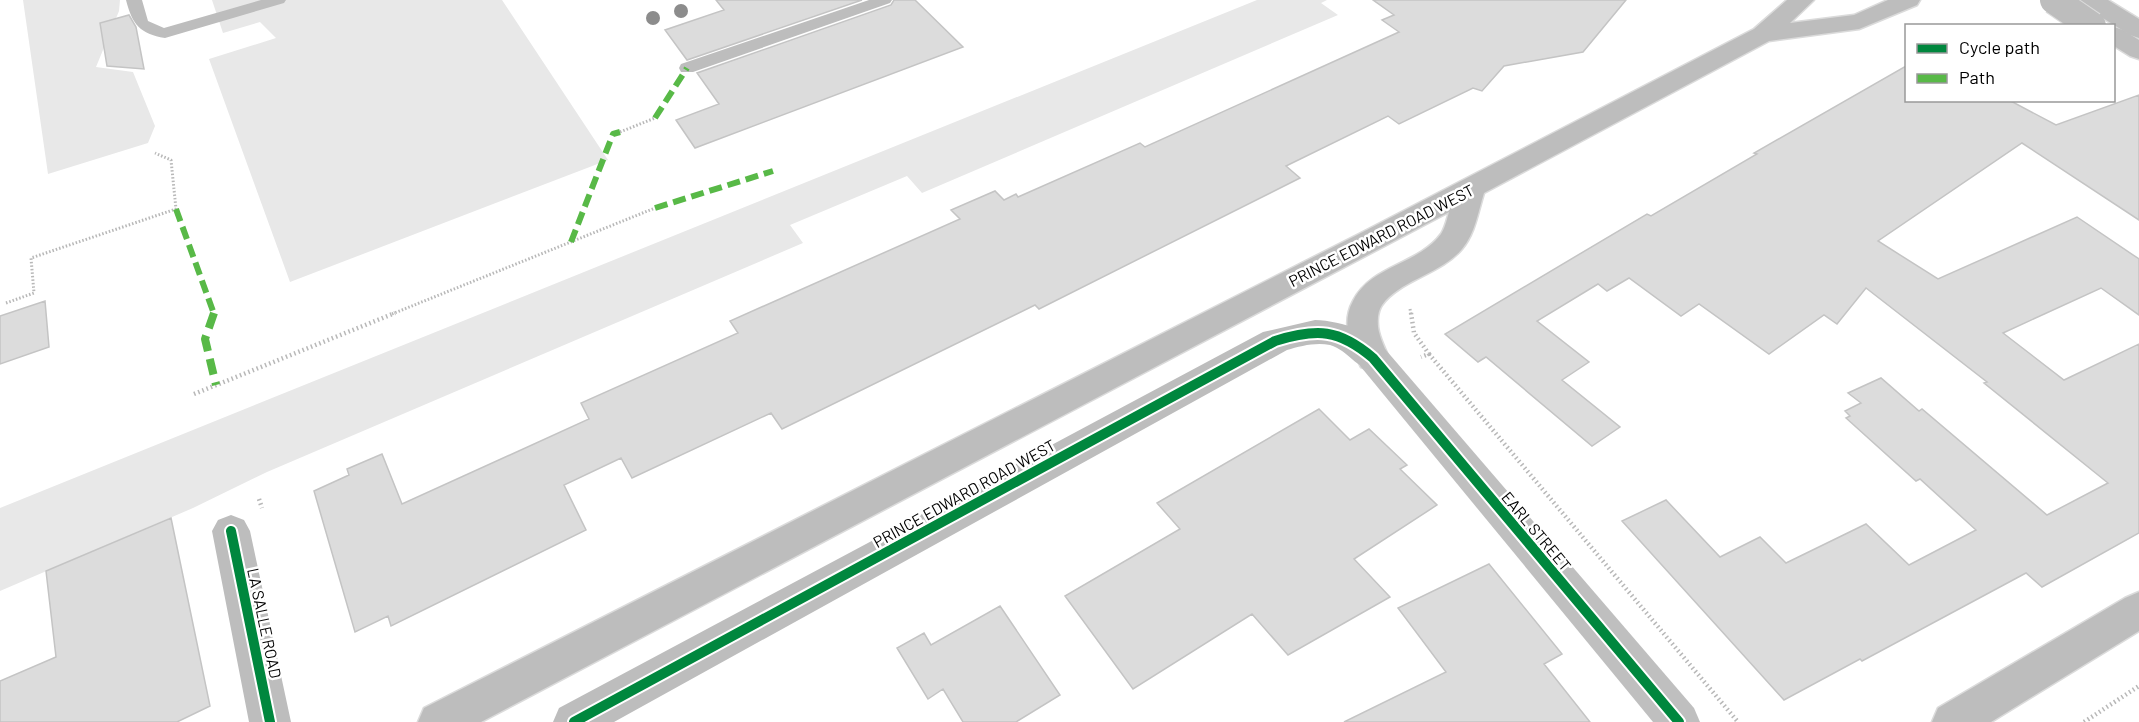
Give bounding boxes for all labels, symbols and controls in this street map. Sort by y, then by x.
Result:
legend [1905,24,2115,102]
text: Cycle path [1959,36,2040,58]
text: Path [1959,66,1995,88]
street label: PRINCE EDWARD ROAD WEST [1285,180,1477,290]
street label: PRINCE EDWARD ROAD WEST [870,435,1058,551]
street label: EARL STREET [1498,487,1576,575]
street label: LA SALLE ROAD [244,566,286,680]

